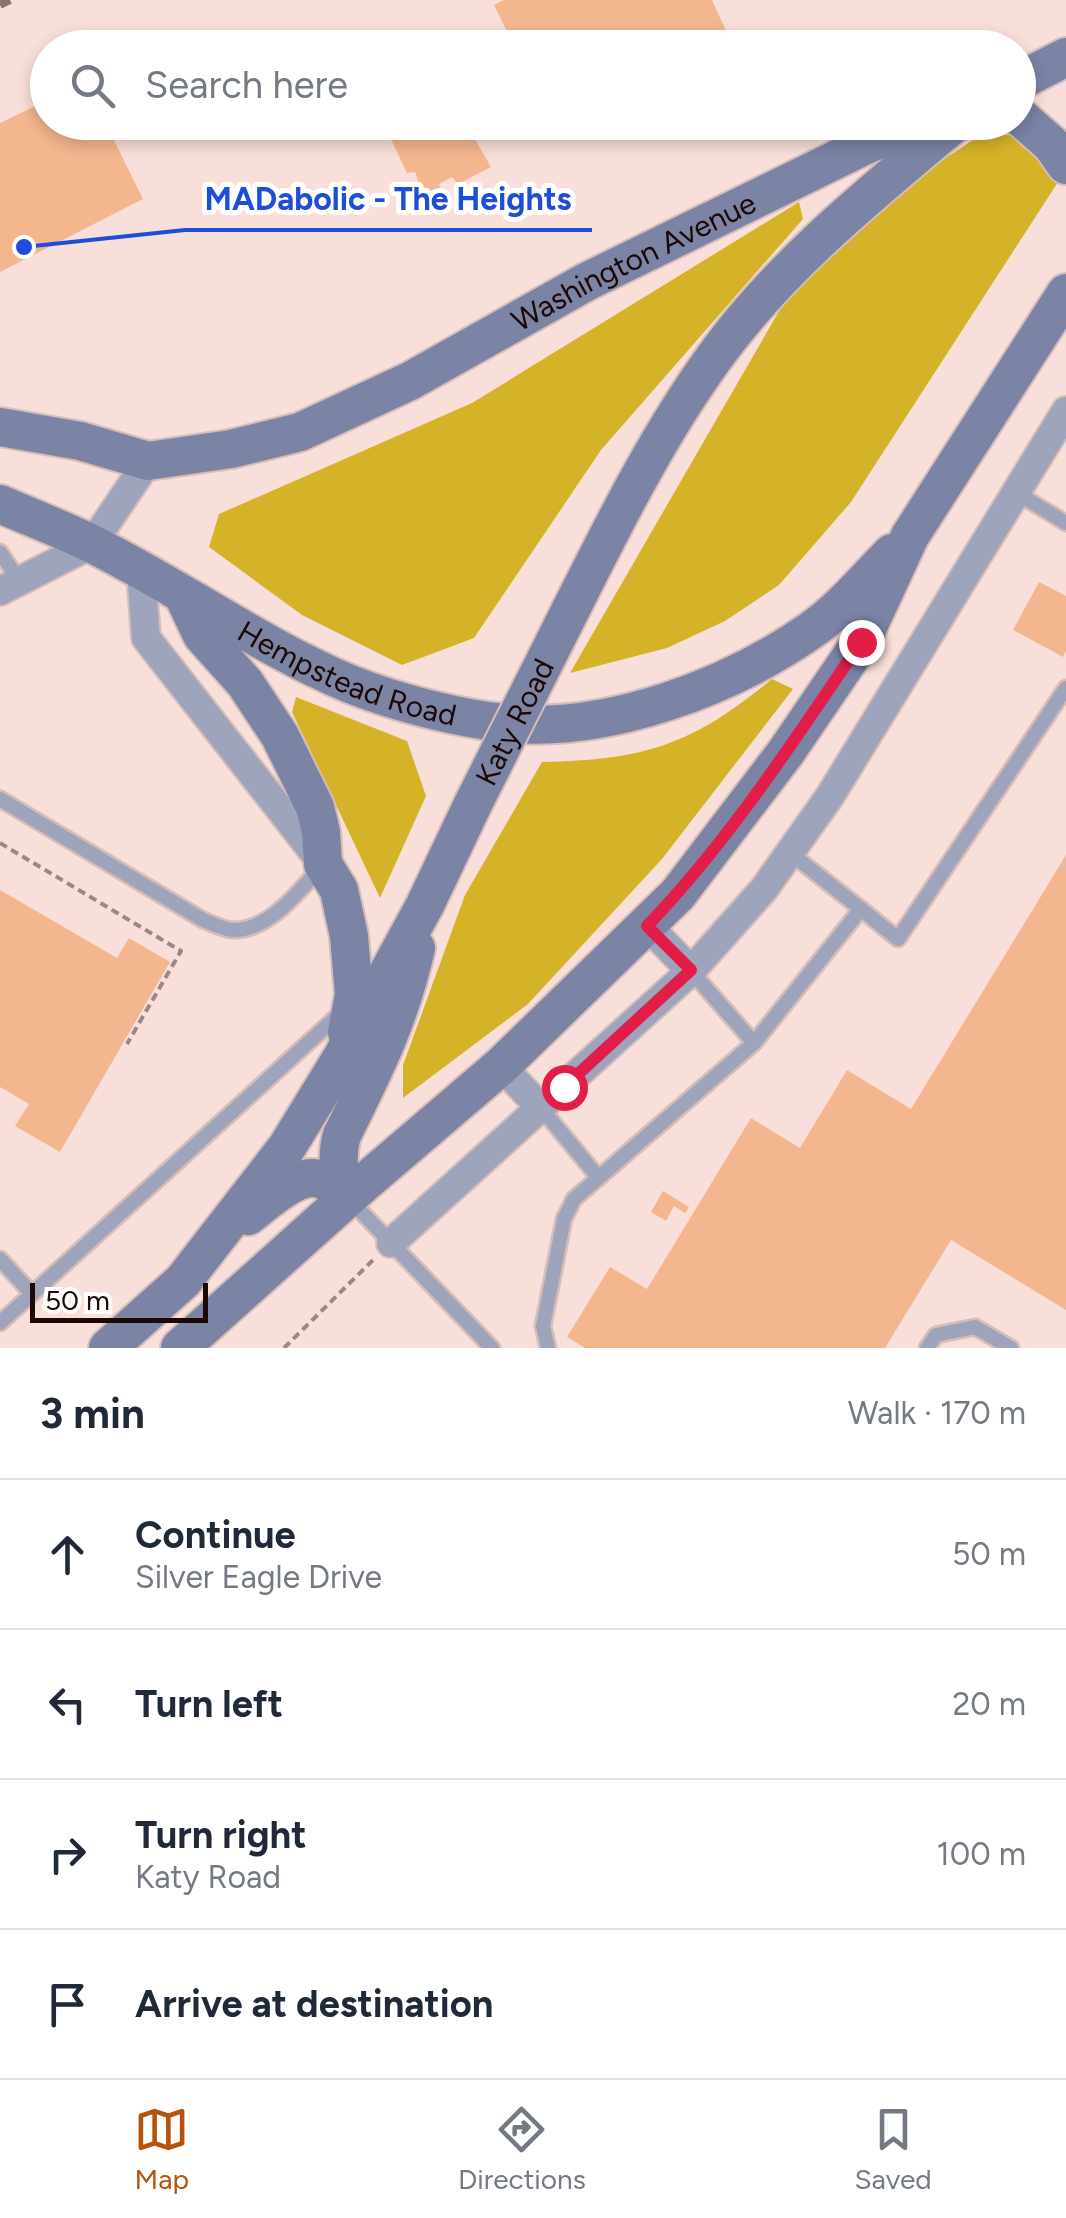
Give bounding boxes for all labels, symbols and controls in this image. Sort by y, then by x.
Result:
search box [30,30,1036,140]
icon: search [65,58,120,113]
text: Search here [145,62,348,108]
callout: MADabolic - The Heights [185,168,592,230]
text: MADabolic - The Heights [204,180,572,218]
street label: Washington Avenue [505,183,762,339]
street label: Hempstead Road [232,612,460,733]
route end [839,620,885,666]
street label: Katy Road [467,652,562,791]
route start [542,1065,588,1111]
scale bar [30,1278,208,1322]
text: 50 m [45,1283,110,1317]
text: 3 min [40,1388,145,1439]
text: Walk · 170 m [848,1394,1026,1432]
text: Continue [135,1512,296,1558]
icon: ahead [40,1527,95,1582]
text: 50 m [952,1535,1026,1573]
text: Silver Eagle Drive [135,1558,382,1596]
icon: left [40,1677,95,1732]
text: Turn left [135,1681,283,1727]
text: 20 m [952,1685,1026,1723]
text: Turn right [135,1812,307,1858]
icon: right [40,1827,95,1882]
text: 100 m [937,1835,1026,1873]
text: Katy Road [135,1858,281,1896]
icon: arrive [40,1977,95,2032]
text: Arrive at destination [135,1981,493,2027]
tab: Map [134,2102,189,2196]
tab: Directions [458,2102,586,2196]
tab: Saved [854,2102,932,2196]

